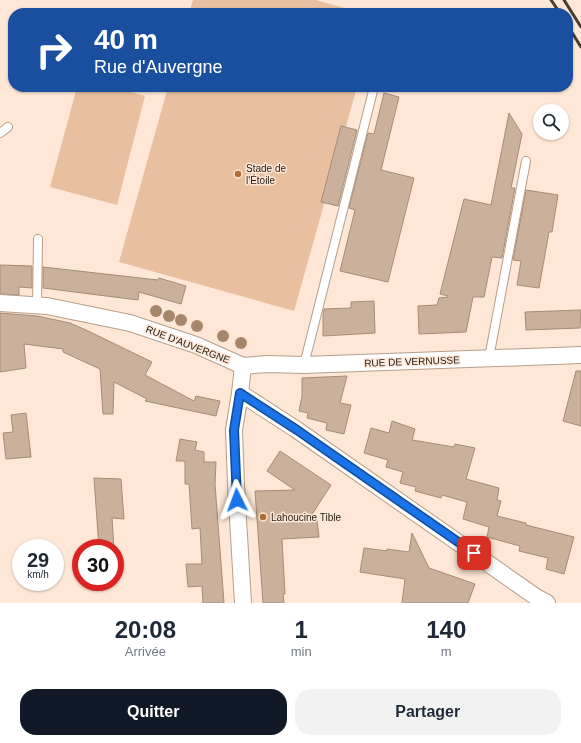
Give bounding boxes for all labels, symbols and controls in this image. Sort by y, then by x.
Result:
icon: right [28,24,80,76]
text: 40 m [94,24,158,55]
text: Rue d'Auvergne [94,57,223,77]
map controls [533,104,569,140]
button: search [533,104,569,140]
place label: Stade de l'Étoile [246,163,286,186]
marker: Stade de l'Étoile [233,169,243,179]
street label: RUE D'AUVERGNE [144,323,232,366]
street label: RUE DE VERNUSSE [364,354,460,369]
position arrow [216,479,258,521]
marker: Lahoucine Tible [258,512,268,522]
place label: Lahoucine Tible [271,512,341,523]
pin [457,536,491,570]
speed limit sign: 30 [72,539,124,591]
icon: arrive [463,542,485,564]
text: 29 [27,549,49,571]
text: km/h [27,569,49,580]
text: 20:08 [115,616,176,643]
text: 1 [294,616,308,643]
text: 140 [426,616,466,643]
text: Arrivée [125,644,166,659]
text: min [291,644,312,659]
text: m [441,644,452,659]
button: Quitter [20,689,287,735]
button: Partager [295,689,561,735]

